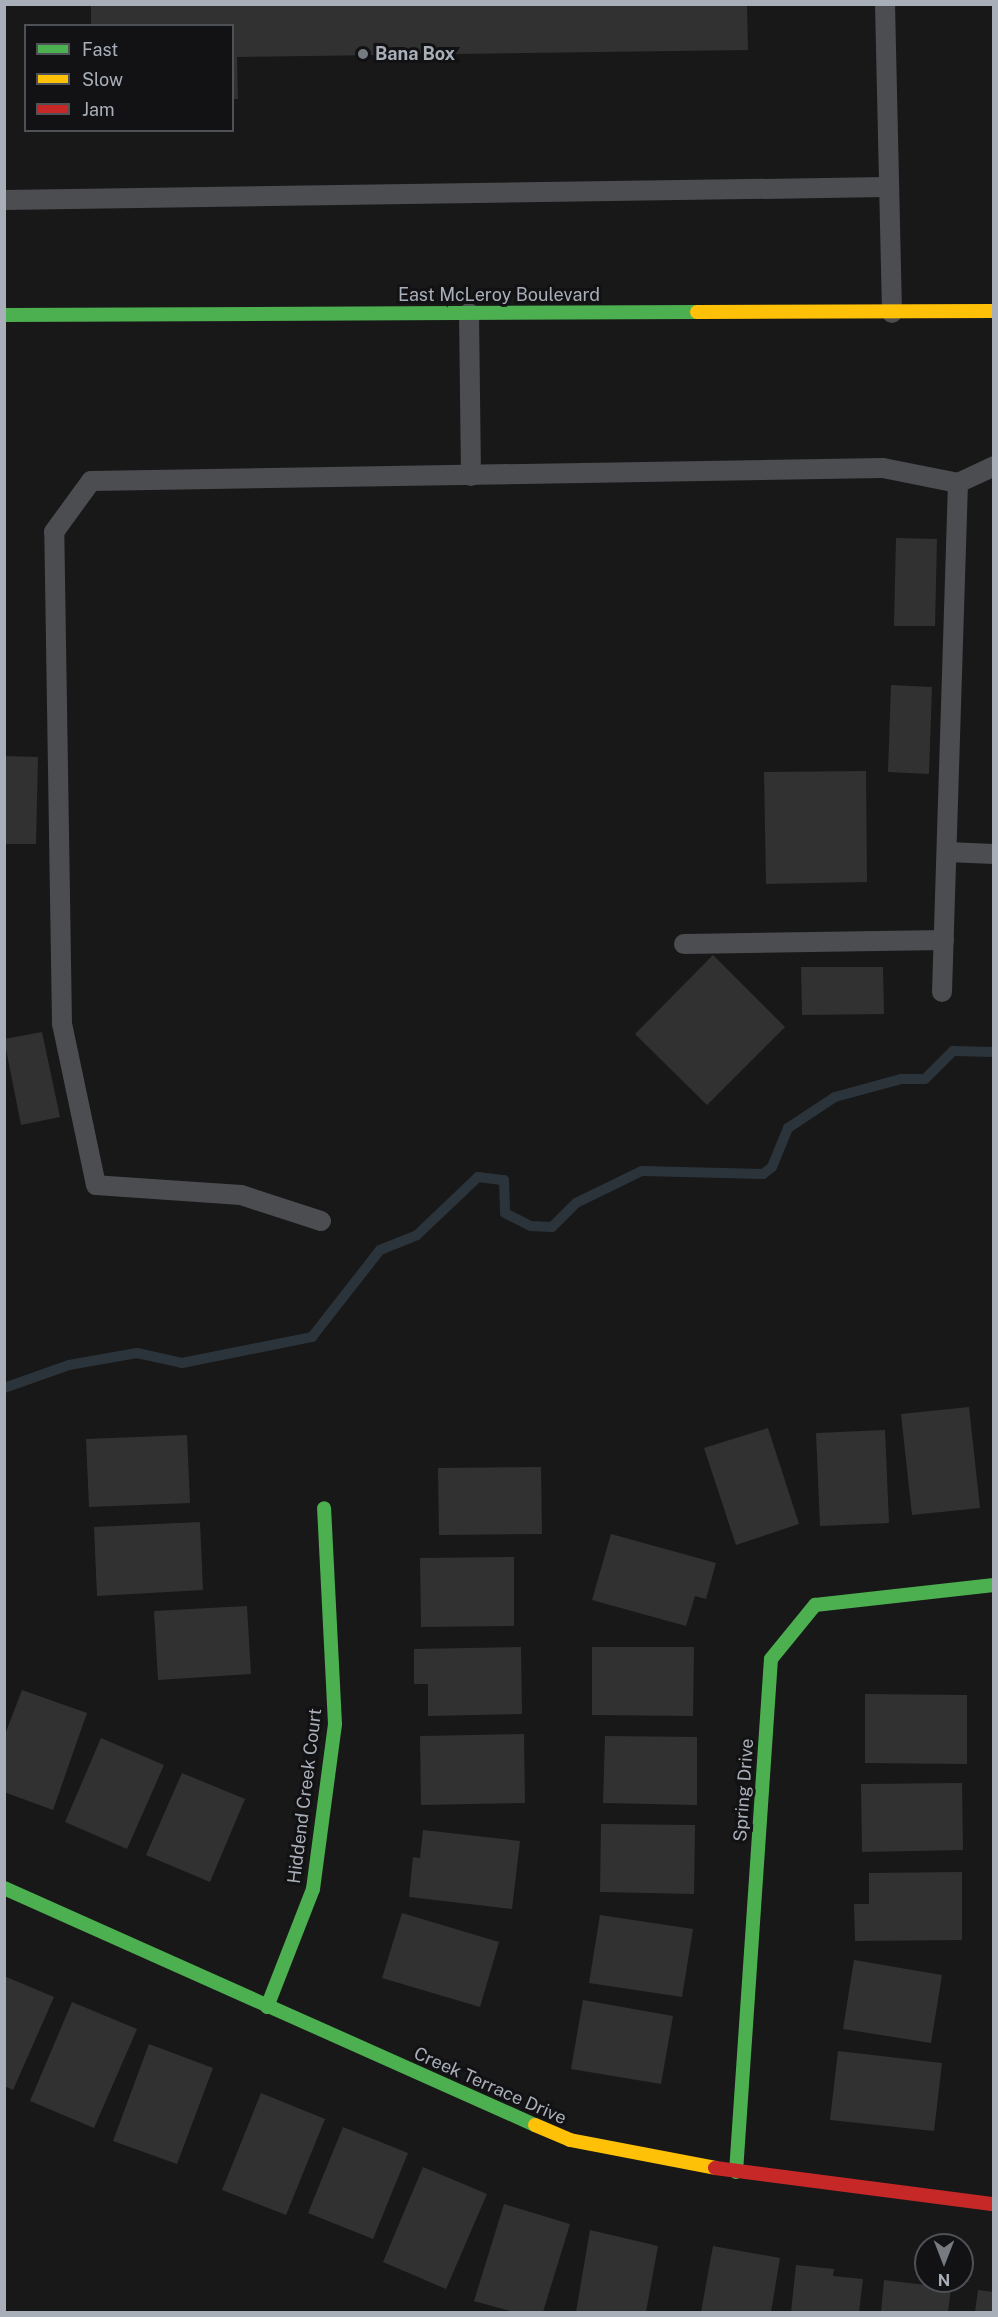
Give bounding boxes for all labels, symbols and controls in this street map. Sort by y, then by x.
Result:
legend [24,24,234,132]
text: Fast [82,39,118,60]
place label: Bana Box [375,43,455,65]
marker: Bana Box [356,47,370,61]
text: Slow [82,69,123,90]
text: Jam [82,99,115,120]
street label: East McLeroy Boulevard [398,284,600,306]
street label: Hiddend Creek Court [284,1707,326,1885]
street label: Spring Drive [730,1738,758,1842]
street label: Creek Terrace Drive [410,2043,570,2129]
north arrow [914,2233,974,2293]
text: N [938,2270,950,2289]

